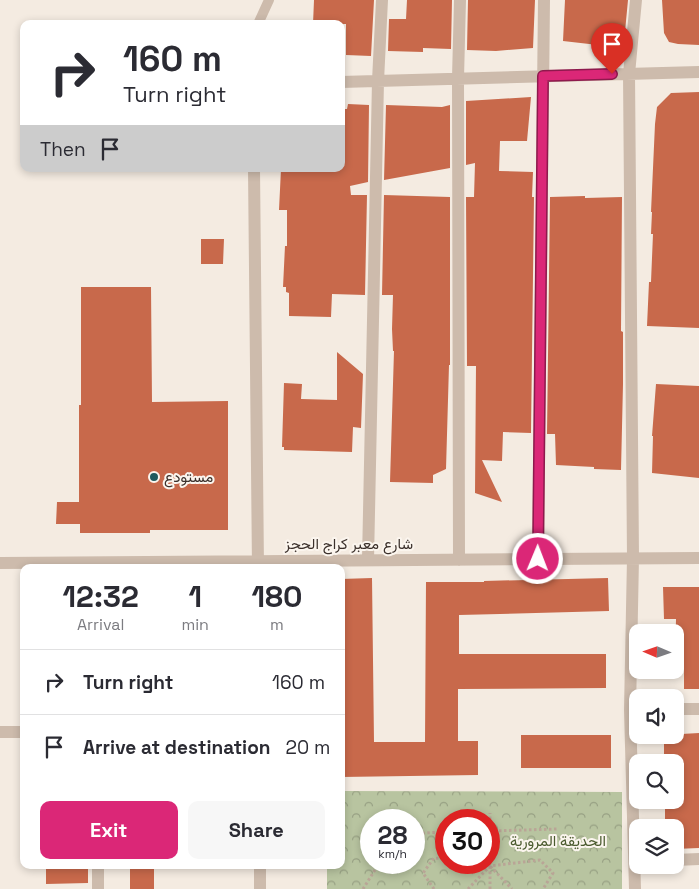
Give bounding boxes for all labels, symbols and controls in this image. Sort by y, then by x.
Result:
pin [591,23,633,74]
icon: arrive [598,30,626,58]
text: 160 m [123,37,222,81]
icon: right [40,40,105,105]
text: Turn right [123,80,226,108]
icon: arrive [96,135,124,163]
text: Then [40,137,86,162]
place label: مستودع [164,467,213,488]
marker: مستودع [148,471,160,483]
position arrow [511,532,563,584]
street label: شارع معبر كراج الحجز [284,534,413,555]
text: 12:32 [63,577,139,616]
text: 1 [188,577,202,616]
text: 180 [251,577,302,616]
text: Arrival [77,614,124,635]
text: min [181,614,209,635]
text: m [270,614,284,635]
north arrow [629,624,684,679]
map controls [629,624,684,874]
icon: right [40,668,68,696]
text: Turn right [83,670,173,695]
text: 160 m [272,670,325,695]
button: sound [629,689,684,744]
icon: arrive [40,733,68,761]
text: Arrive at destination [83,735,271,760]
text: 20 m [286,735,330,760]
button: search [629,754,684,809]
button: Exit [40,801,178,859]
button: Share [188,801,325,859]
speed limit sign: 30 [435,809,500,874]
text: 28 [378,819,407,851]
button: layers [629,819,684,874]
park label: الحديقة المرورية [510,831,606,850]
text: km/h [378,846,407,862]

